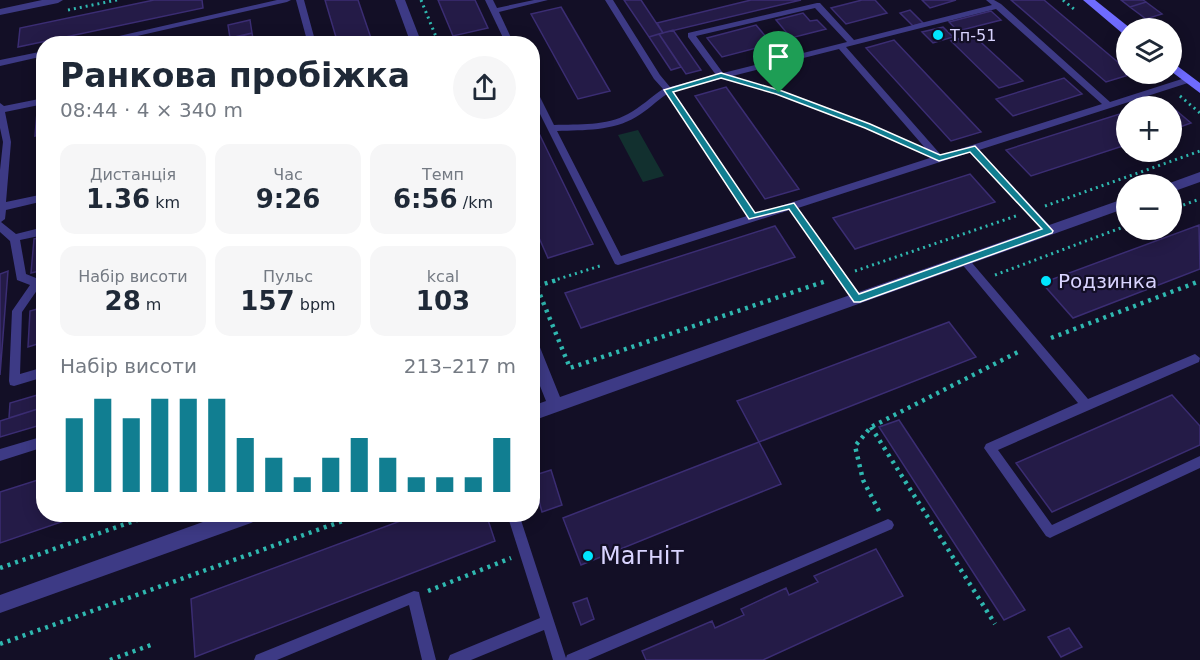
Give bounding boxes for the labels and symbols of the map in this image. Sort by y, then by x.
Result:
place label: Тп-51 [949,26,996,45]
marker: Тп-51 [931,28,945,42]
pin [753,31,804,93]
place label: Родзинка [1058,269,1157,293]
marker: Родзинка [1039,274,1053,288]
place label: Магніт [600,542,684,570]
marker: Магніт [581,549,595,563]

